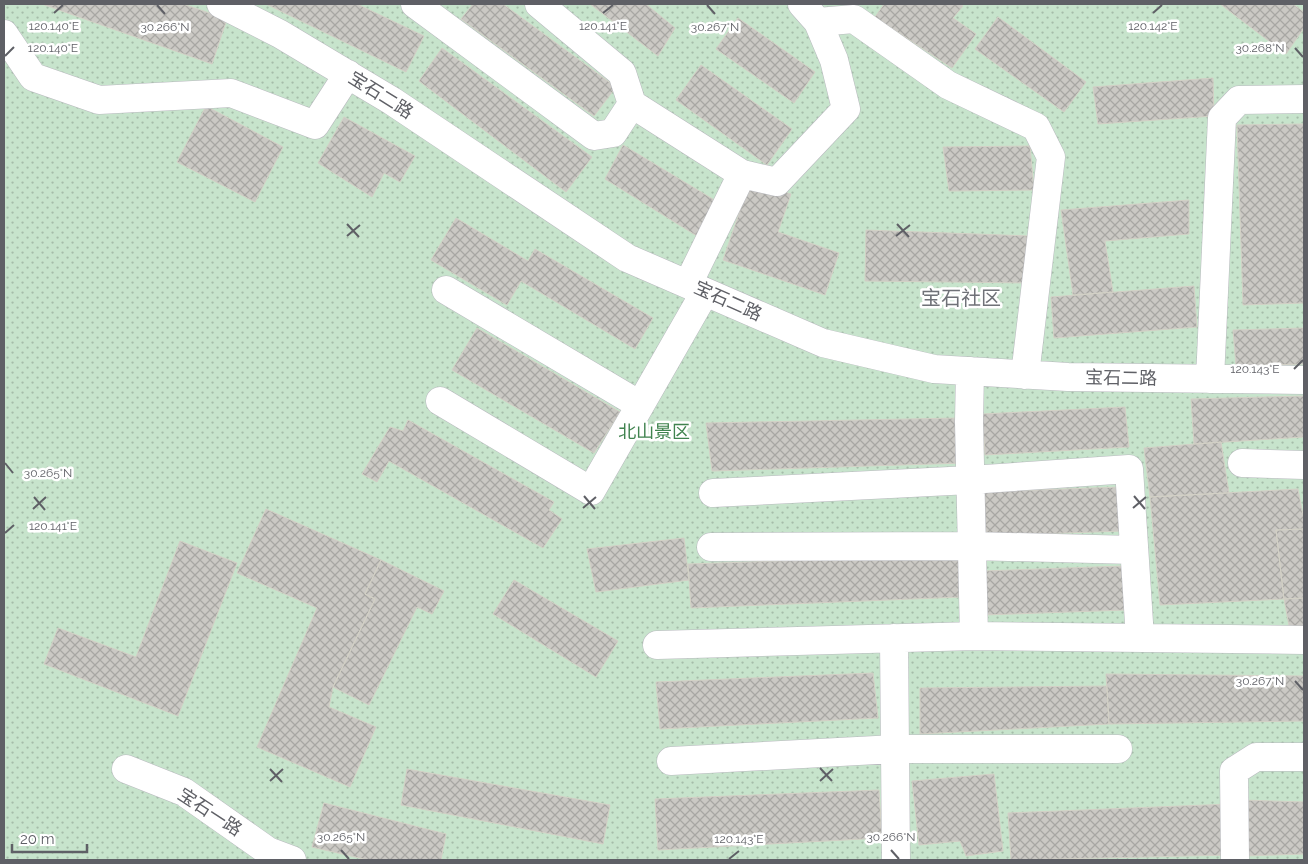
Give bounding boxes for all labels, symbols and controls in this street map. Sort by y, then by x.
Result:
text: 120.140°E [29,19,79,33]
text: 120.141°E [579,19,627,33]
text: 120.142°E [1128,19,1178,33]
text: 30.266°N [140,20,190,34]
text: 30.267°N [691,20,739,34]
text: 120.140°E [28,41,78,55]
text: 30.268°N [1235,41,1285,55]
street label: 宝石二路 [345,67,417,123]
street label: 宝石二路 [691,276,765,325]
district label: 宝石社区 [921,286,1001,310]
text: 120.143°E [1230,362,1280,376]
street label: 宝石二路 [1085,366,1157,389]
park label: 北山景区 [618,421,690,442]
text: 30.265°N [24,466,72,480]
text: 120.141°E [29,519,77,533]
text: 30.267°N [1236,674,1284,688]
street label: 宝石一路 [174,783,246,840]
scale bar [12,822,88,854]
text: 20 m [20,830,55,848]
text: 30.265°N [317,830,365,844]
text: 30.266°N [866,830,916,844]
text: 120.143°E [714,832,764,846]

